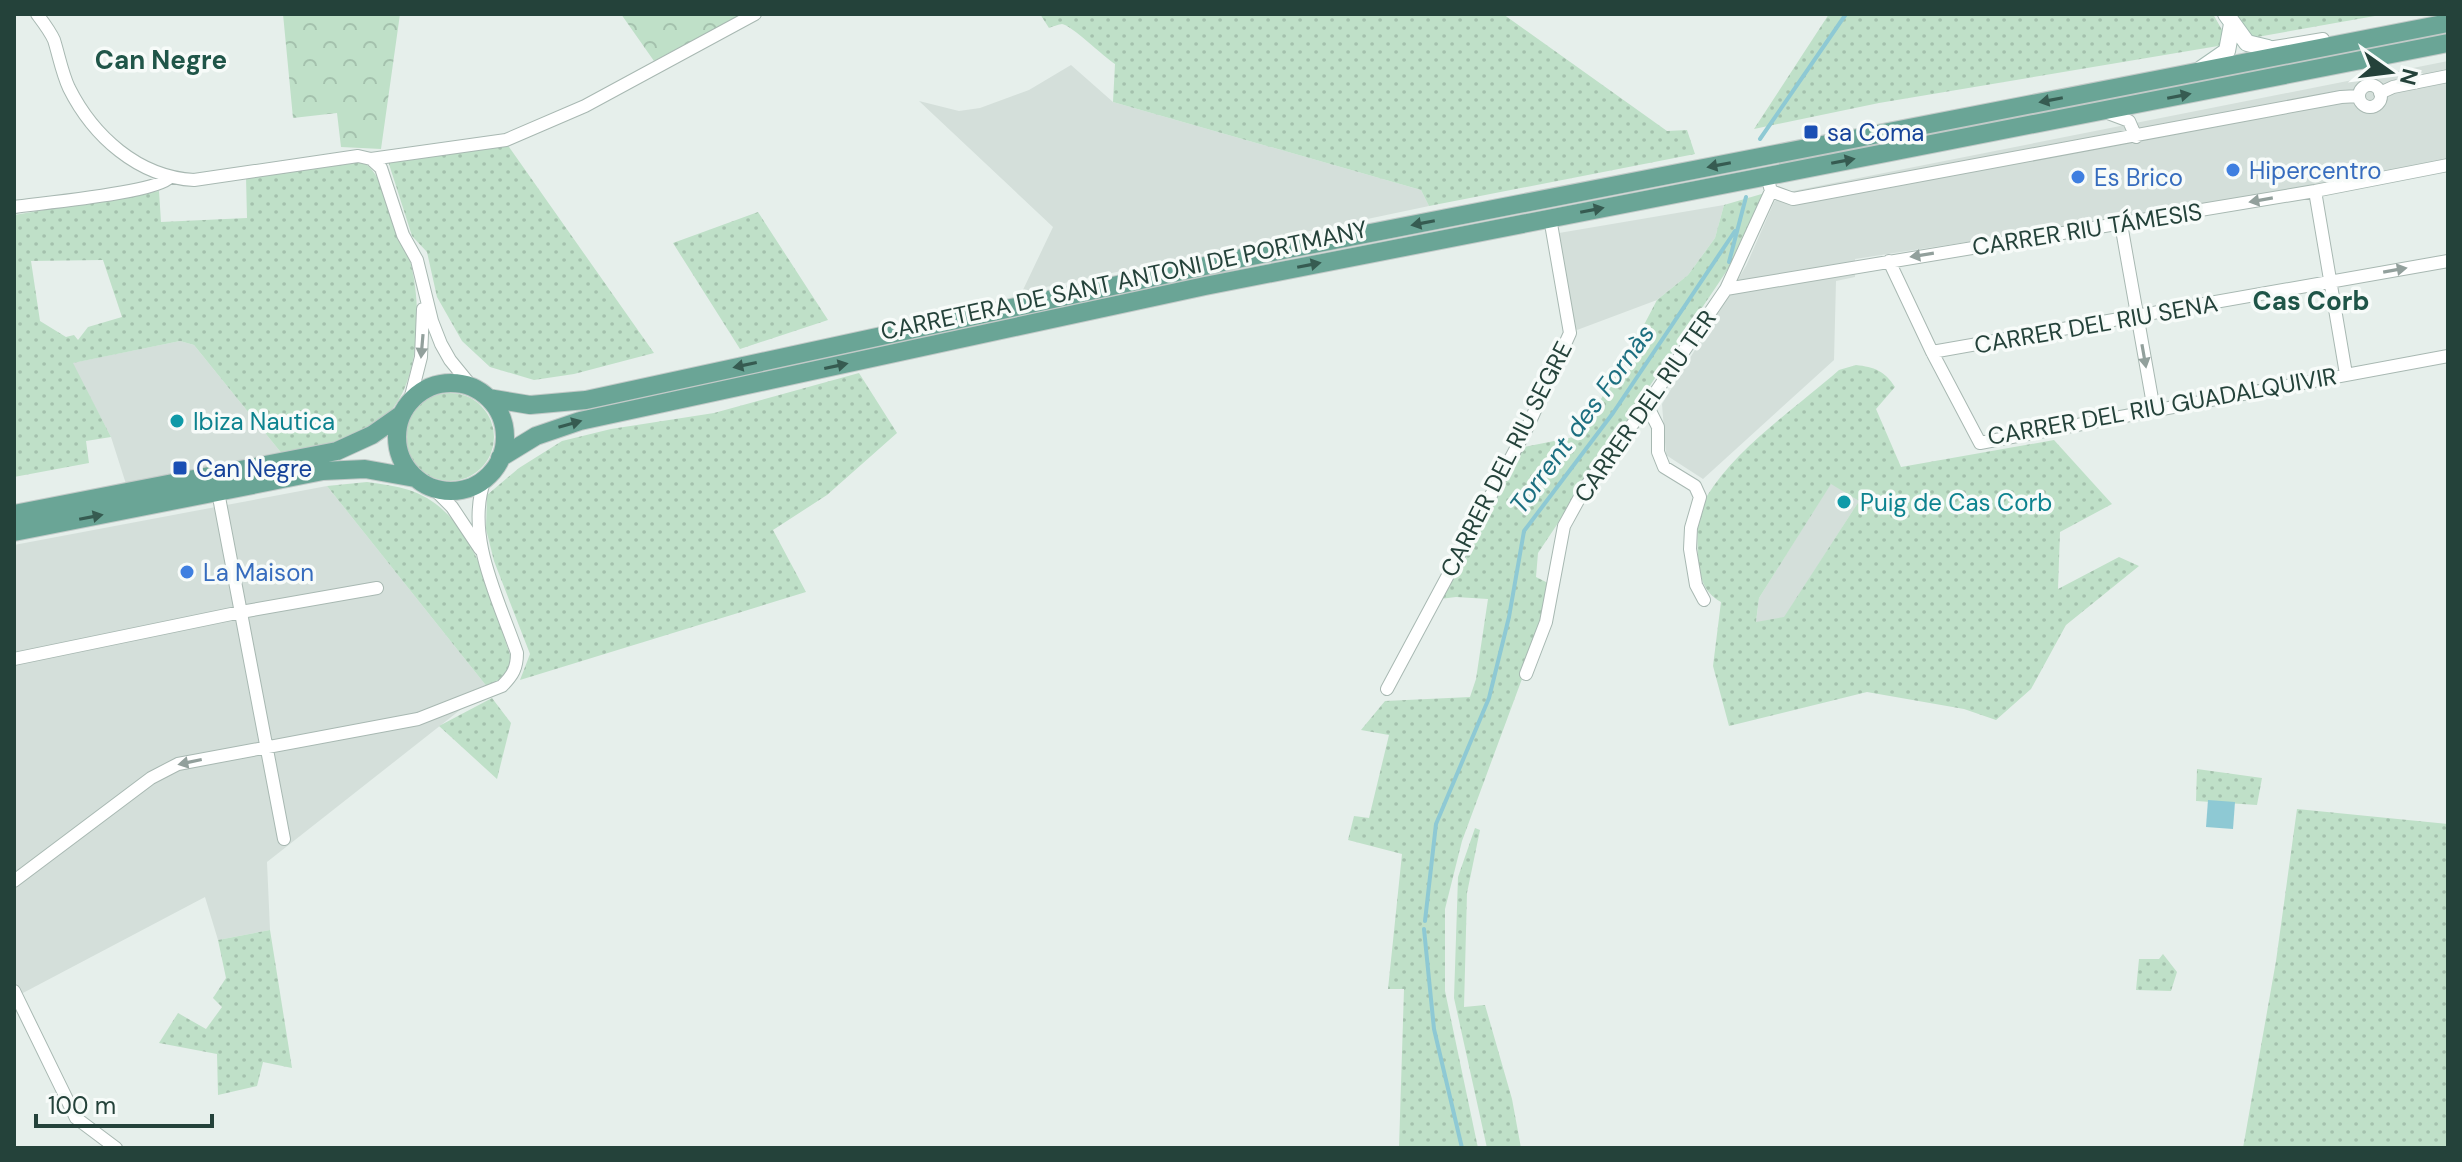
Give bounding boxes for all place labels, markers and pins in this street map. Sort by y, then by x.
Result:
place label: sa Coma [1827,117,1924,148]
marker: sa Coma [1802,123,1820,141]
place label: Hipercentro [2249,155,2381,186]
marker: Hipercentro [2224,161,2242,179]
place label: Es Brico [2094,162,2183,193]
marker: Es Brico [2069,168,2087,186]
place label: Ibiza Nautica [193,406,335,437]
marker: Ibiza Nautica [168,412,186,430]
place label: Can Negre [196,453,312,484]
marker: Can Negre [171,459,189,477]
place label: Puig de Cas Corb [1860,487,2052,518]
marker: Puig de Cas Corb [1835,493,1853,511]
place label: La Maison [203,557,314,588]
marker: La Maison [178,563,196,581]

